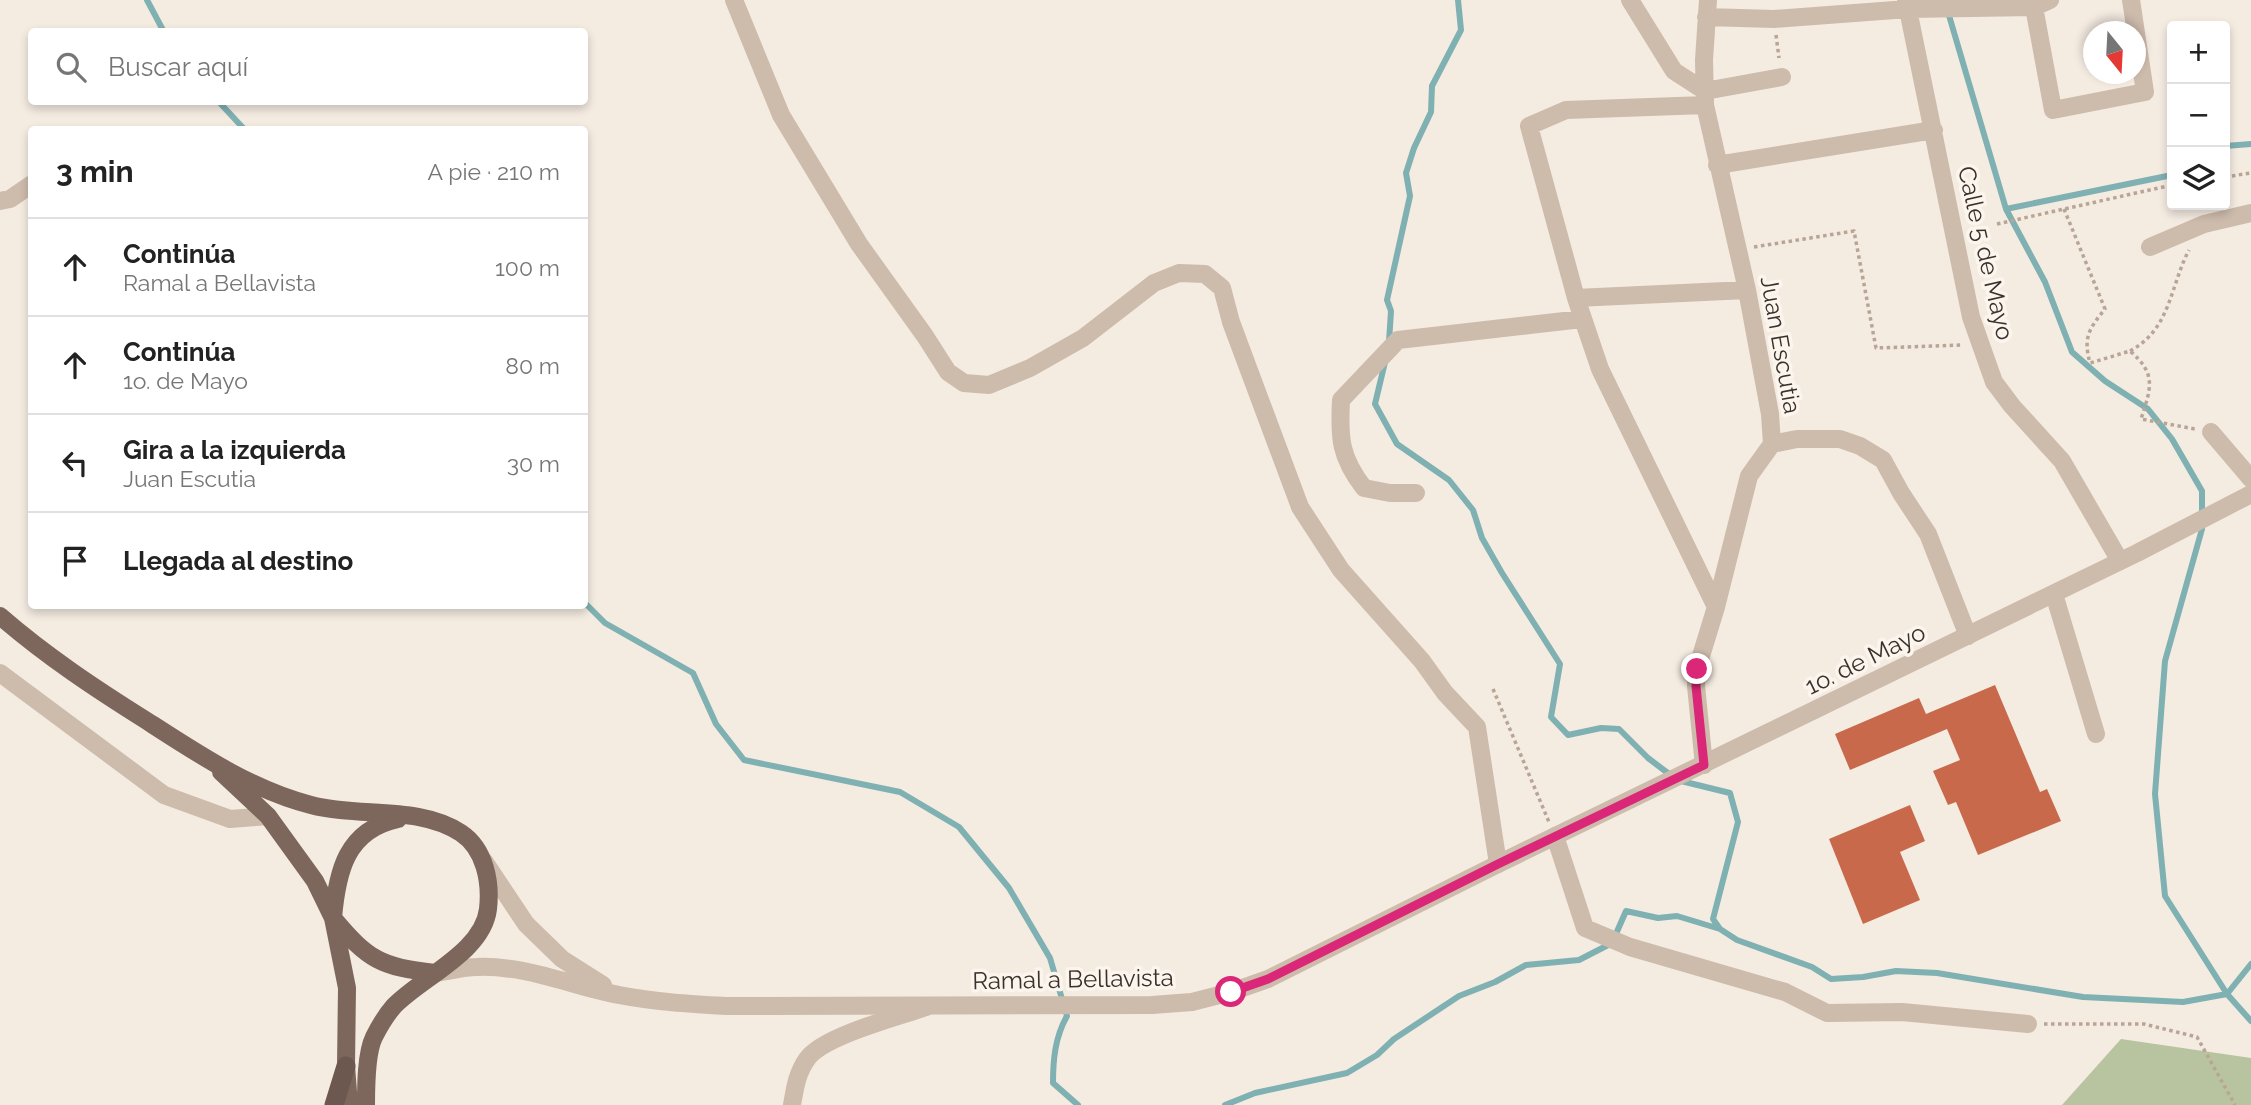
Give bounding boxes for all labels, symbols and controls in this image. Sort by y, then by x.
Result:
north arrow [2083,21,2146,84]
map controls [2167,21,2230,210]
button: + [2167,21,2230,84]
search box [28,28,588,105]
icon: search [52,48,90,86]
text: Buscar aquí [108,52,248,82]
button: − [2167,84,2230,147]
button: layers [2167,147,2230,210]
text: 3 min [56,154,134,189]
text: A pie · 210 m [428,158,560,185]
street label: Calle 5 de Mayo [1952,163,2020,343]
text: Continúa [123,239,235,269]
icon: ahead [56,248,94,286]
text: 100 m [495,254,560,281]
text: Ramal a Bellavista [123,269,316,296]
street label: Juan Escutia [1755,274,1807,416]
text: Continúa [123,337,235,367]
icon: ahead [56,346,94,384]
text: 80 m [505,352,560,379]
text: 1o. de Mayo [123,367,248,394]
text: Gira a la izquierda [123,435,346,465]
icon: left [56,444,94,482]
text: 30 m [507,450,560,477]
text: Juan Escutia [123,465,256,492]
icon: arrive [56,542,94,580]
text: Llegada al destino [123,546,353,576]
street label: 1o. de Mayo [1800,617,1930,701]
route end [1681,653,1712,684]
street label: Ramal a Bellavista [972,963,1174,995]
route start [1215,976,1246,1007]

